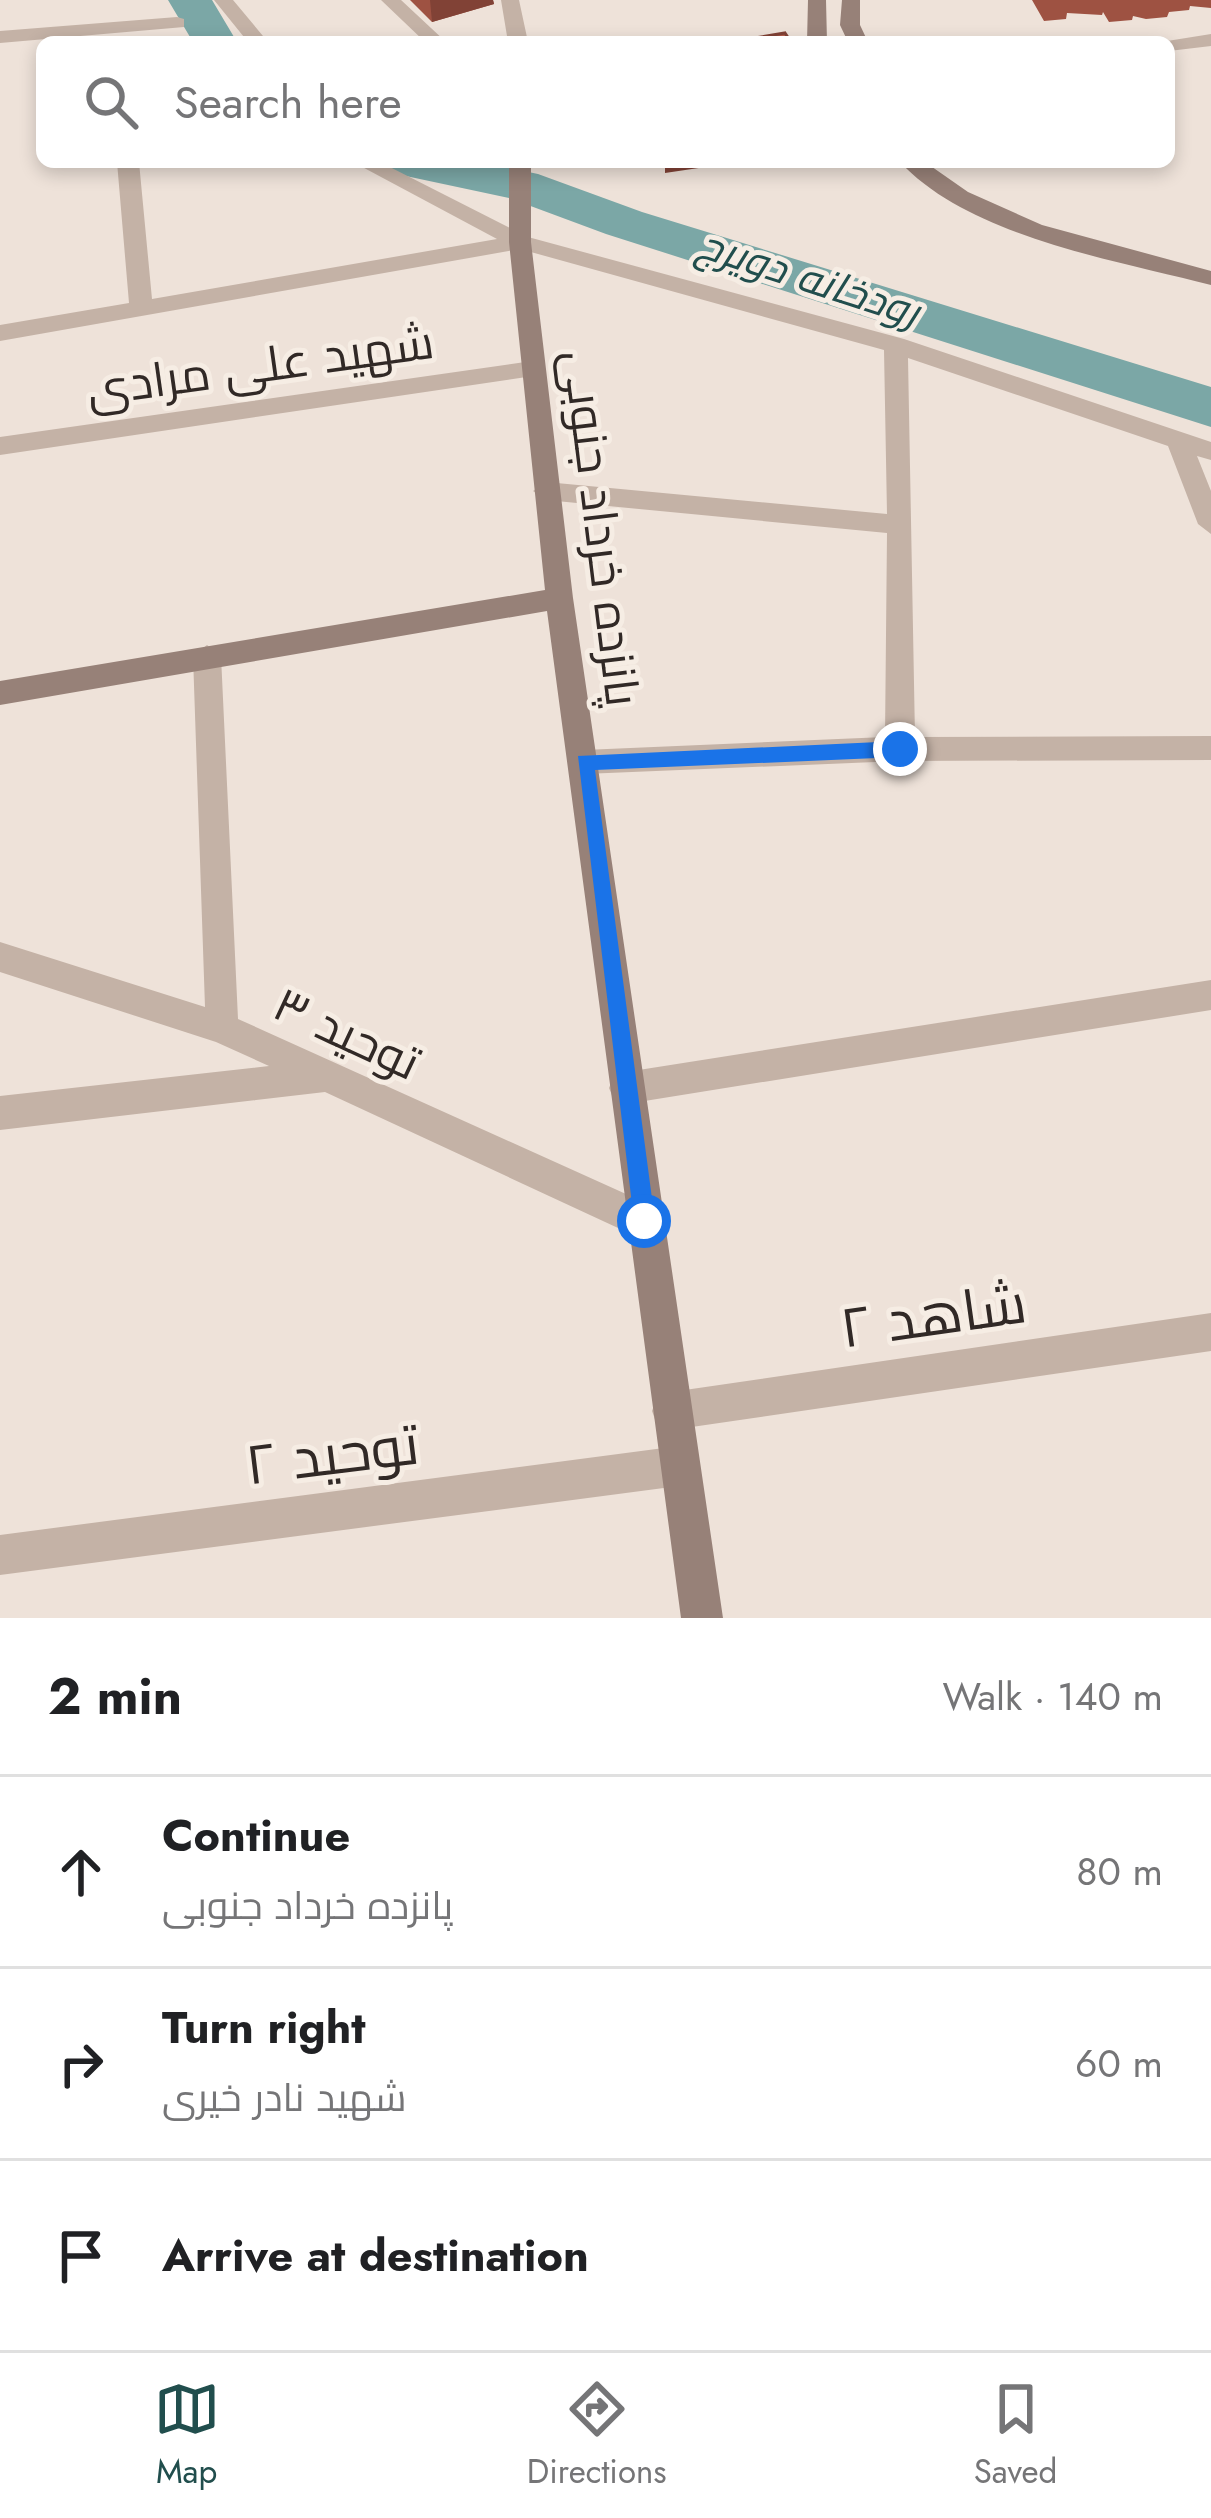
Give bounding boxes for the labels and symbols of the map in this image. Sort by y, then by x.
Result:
water label: رودخانه دویرج [689,213,930,343]
street label: شهید علی مرادی [82,307,438,424]
street label: پانزده خرداد جنوبی [545,346,658,710]
route end [873,722,927,776]
street label: توحید ۳ [262,970,431,1097]
route start [617,1194,671,1248]
street label: شاهد ۲ [835,1261,1031,1369]
street label: توحید ۲ [241,1403,423,1505]

